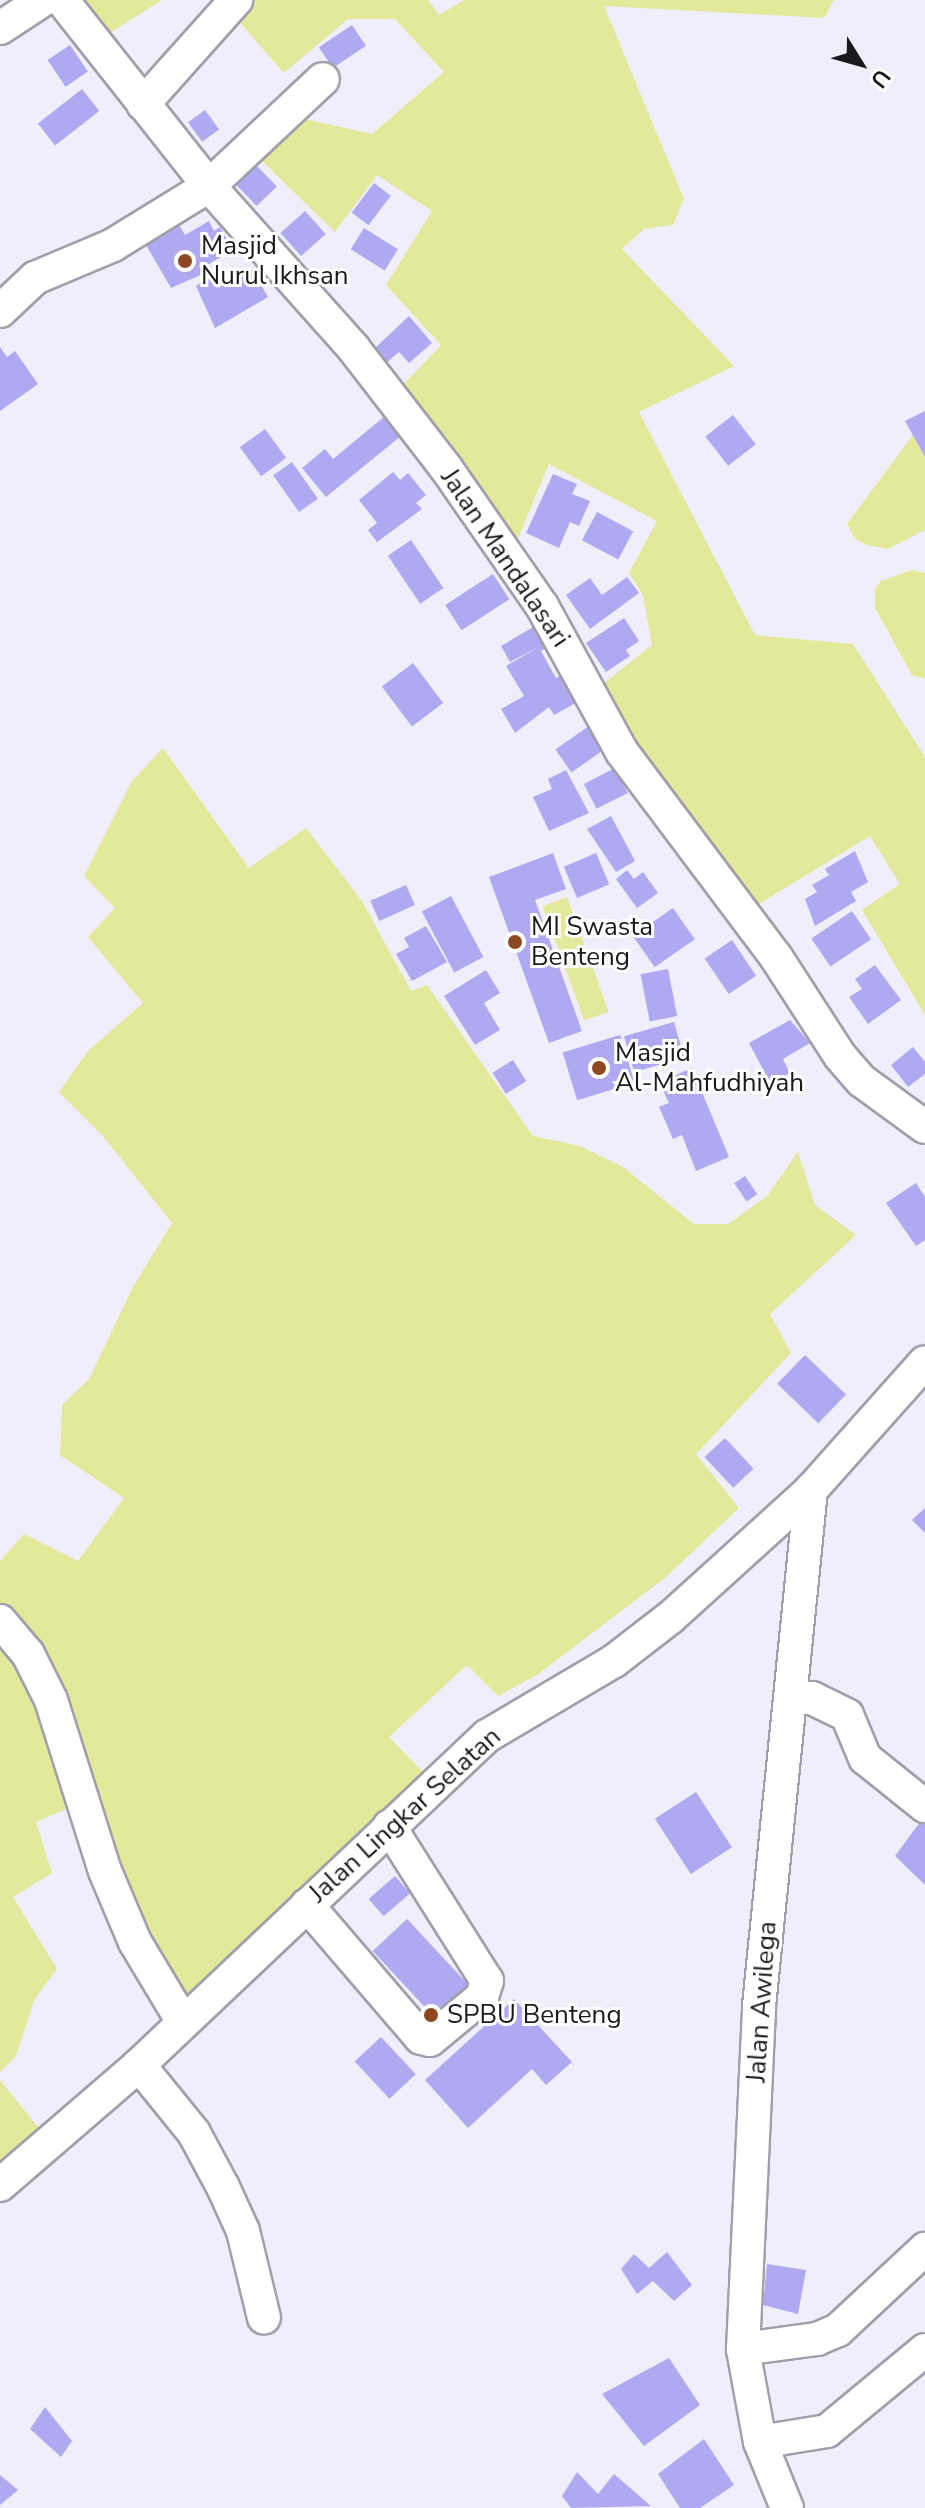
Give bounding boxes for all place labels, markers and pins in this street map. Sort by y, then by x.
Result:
place label: Masjid Nurul Ikhsan [201,230,349,292]
marker: Masjid Nurul Ikhsan [176,252,194,270]
place label: MI Swasta Benteng [531,911,653,972]
marker: MI Swasta Benteng [506,933,524,951]
place label: Masjid Al-Mahfudhiyah [615,1037,804,1098]
marker: Masjid Al-Mahfudhiyah [590,1059,608,1077]
place label: SPBU Benteng [447,1999,622,2031]
marker: SPBU Benteng [422,2006,440,2024]

